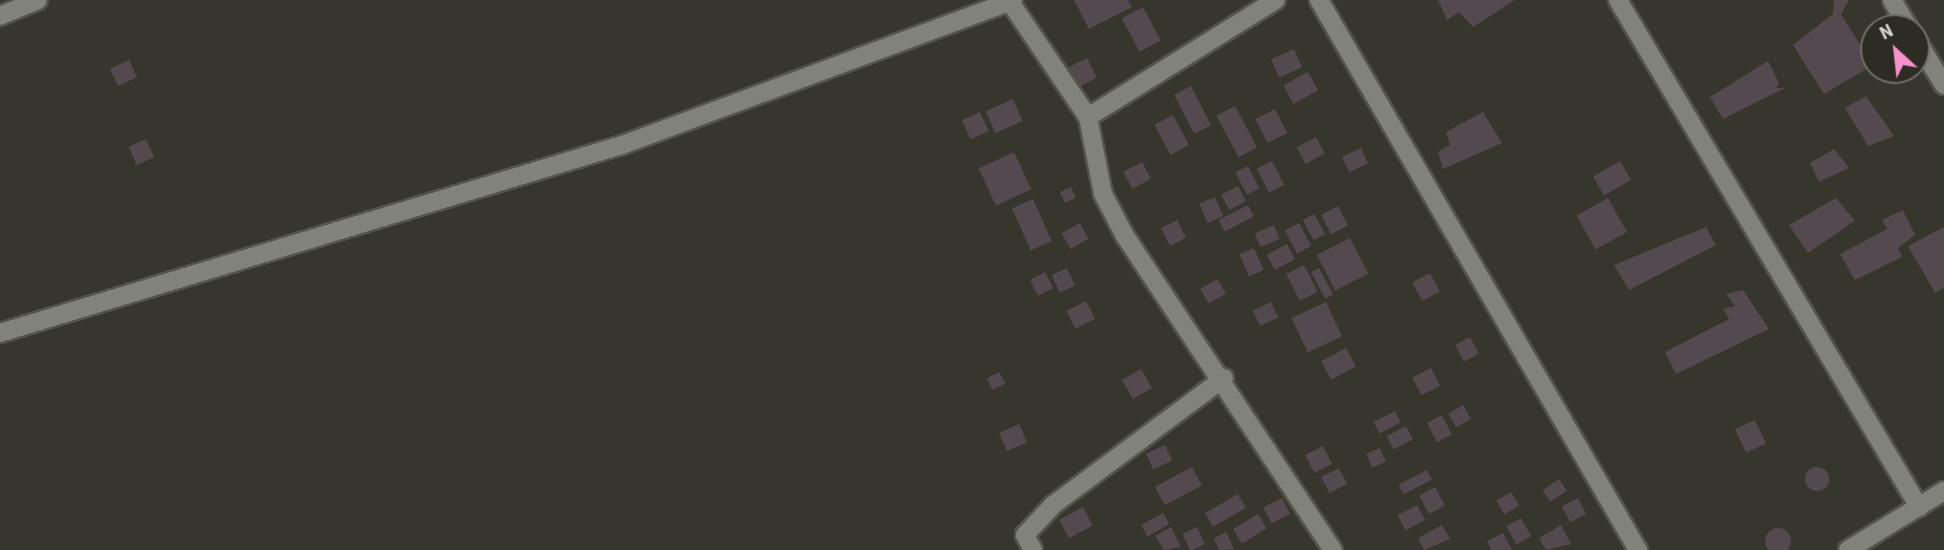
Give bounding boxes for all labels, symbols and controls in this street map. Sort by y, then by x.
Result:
north arrow [1860,14,1930,84]
text: N [1876,19,1897,45]

